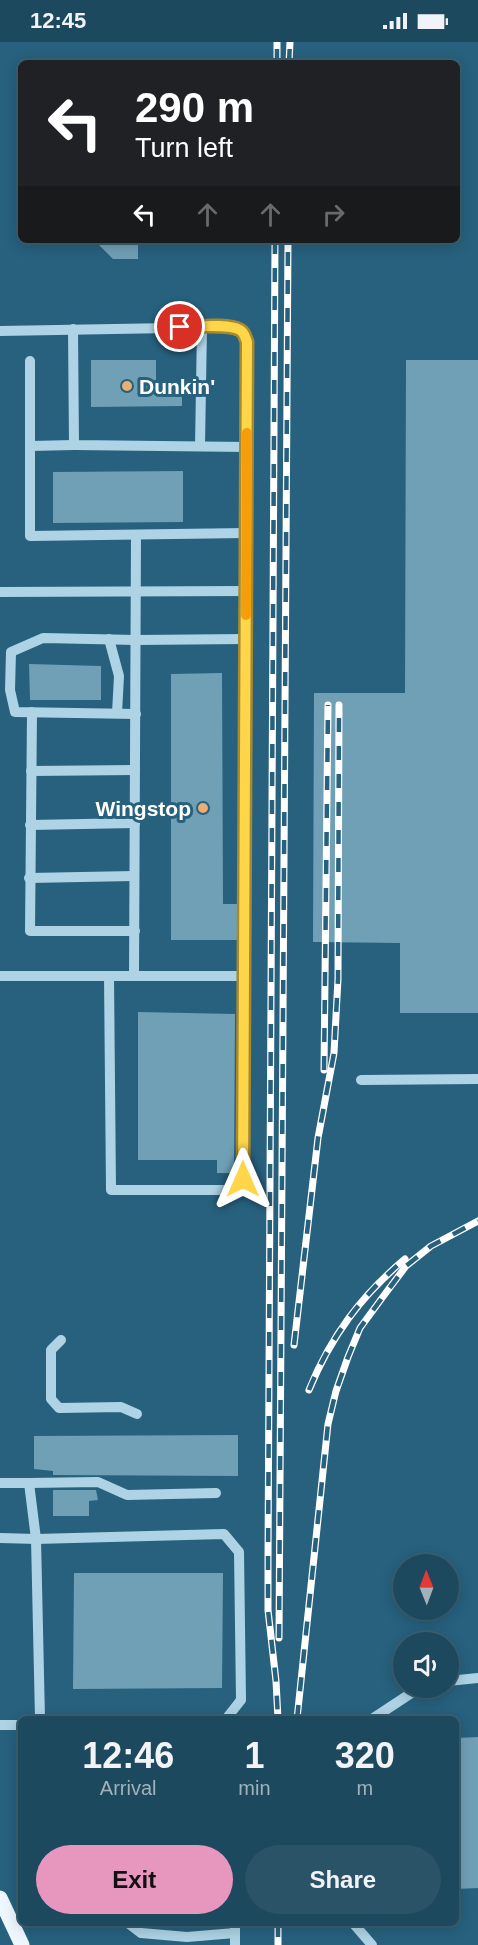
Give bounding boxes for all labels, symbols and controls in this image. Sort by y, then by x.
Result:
text: 12:45 [30,8,86,33]
icon: left [36,84,114,162]
text: 290 m [135,84,254,131]
text: Turn left [135,133,233,163]
icon: left [128,198,161,231]
icon: ahead [191,198,224,231]
icon: ahead [254,198,287,231]
icon: right [317,198,350,231]
pin [154,301,205,352]
icon: arrive [163,310,196,343]
place label: Dunkin' [139,375,215,398]
marker: Dunkin' [120,379,134,393]
place label: Wingstop [96,797,191,820]
marker: Wingstop [196,801,210,815]
position arrow [211,1147,275,1211]
north arrow [393,1554,459,1620]
map controls [393,1554,459,1698]
button: sound [393,1632,459,1698]
text: 12:46 [82,1735,174,1776]
text: 1 [244,1735,264,1776]
text: 320 [335,1735,395,1776]
text: Arrival [100,1777,157,1799]
text: min [238,1777,271,1799]
text: m [356,1777,373,1799]
button: Exit [36,1845,233,1914]
button: Share [245,1845,441,1914]

